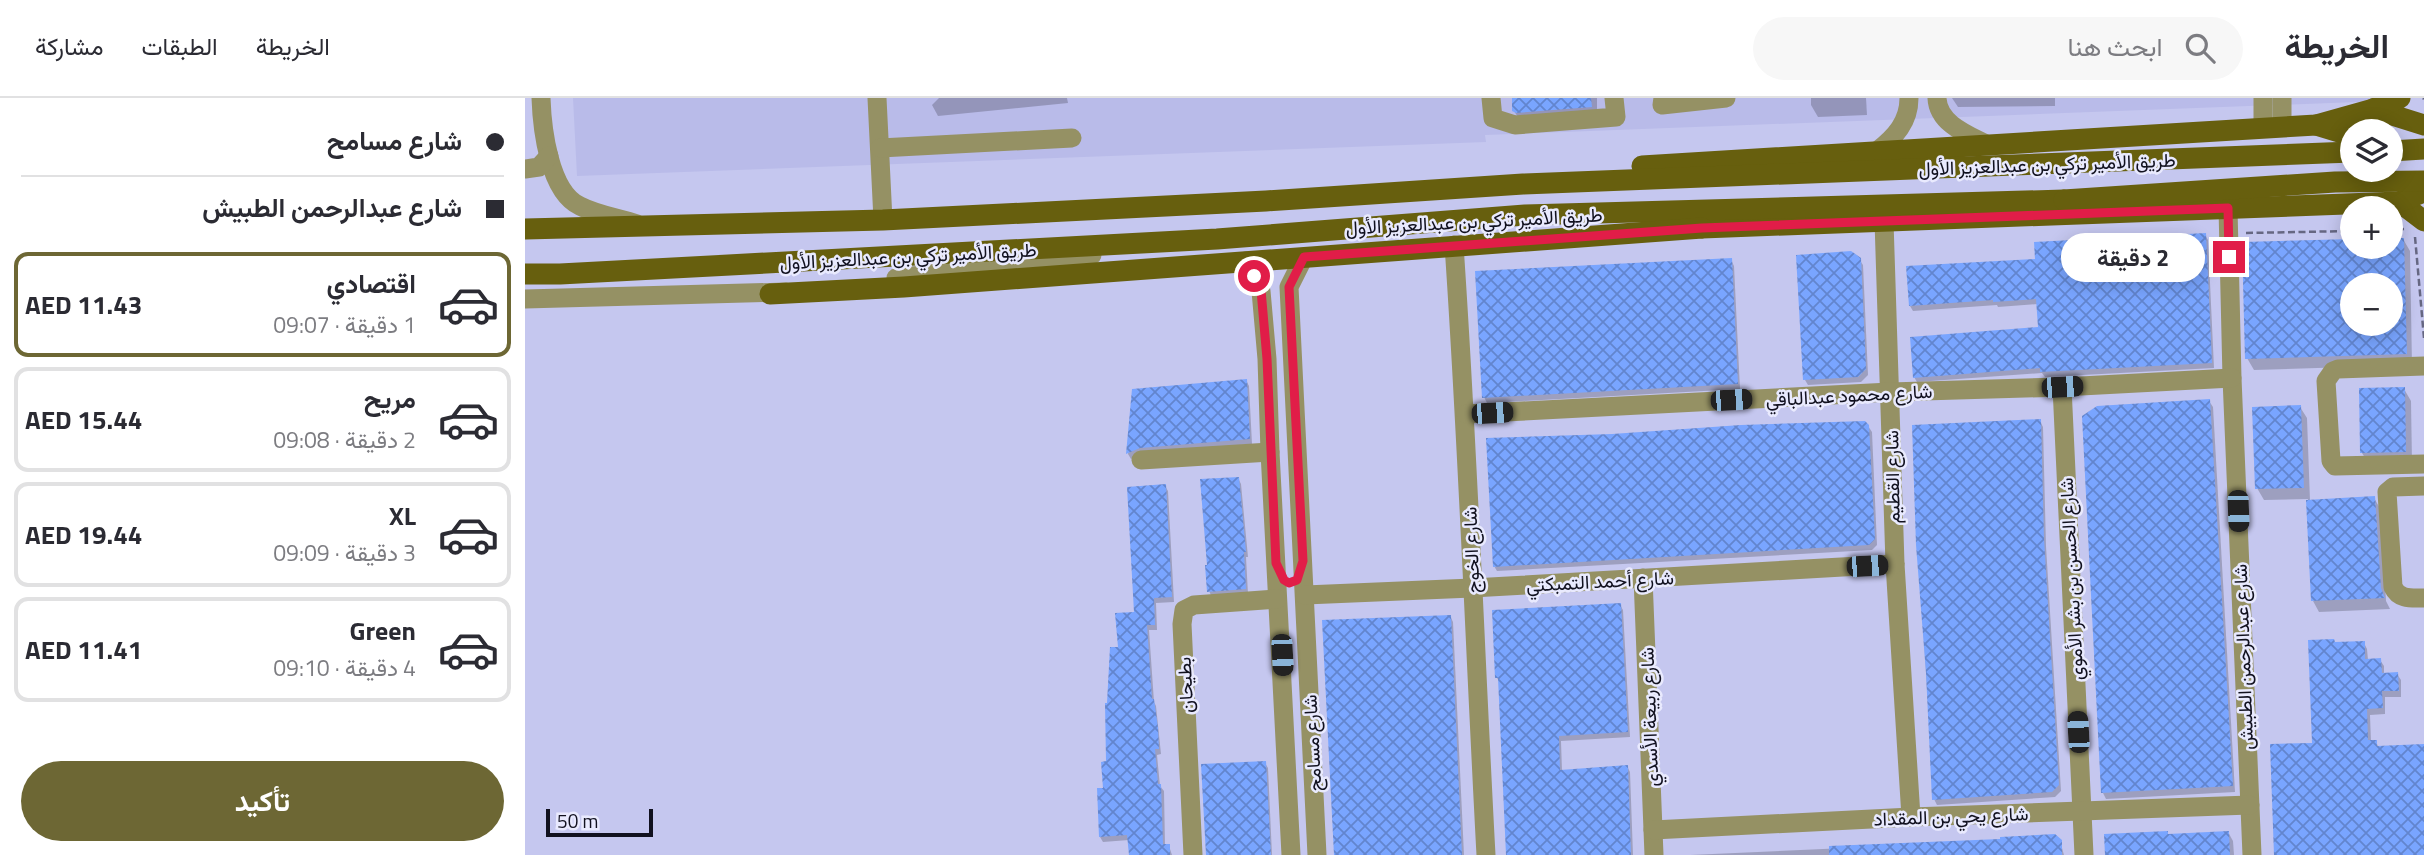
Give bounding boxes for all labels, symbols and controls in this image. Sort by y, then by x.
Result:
search box [1753,17,2243,80]
text: الخريطة [2285,21,2389,71]
text: ابحث هنا [2068,27,2163,66]
text: مشاركة [35,28,103,64]
text: الطبقات [141,28,218,64]
text: الخريطة [256,28,330,64]
icon: search [2181,29,2219,67]
map controls [2340,119,2403,336]
button: layers [2340,119,2403,182]
text: شارع مسامح [327,121,462,160]
street label: طريق الأمير تركي بن عبدالعزيز الأول [1918,145,2176,184]
text: شارع عبدالرحمن الطبيش [202,188,462,227]
button: + [2340,196,2403,259]
street label: طريق الأمير تركي بن عبدالعزيز الأول [1345,199,1603,244]
callout: 2 دقيقة [2061,232,2205,282]
street label: طريق الأمير تركي بن عبدالعزيز الأول [779,234,1037,279]
text: 2 دقيقة [2097,240,2169,275]
route end [2213,241,2245,273]
route start [1238,260,1270,292]
text: اقتصادي [327,264,416,303]
icon: car [437,273,500,336]
button: − [2340,273,2403,336]
text: AED 11.43 [25,285,142,324]
text: 1 دقيقة · 09:07 [273,307,416,342]
car [2041,375,2084,399]
street label: شارع محمود عبدالباقي [1765,376,1933,415]
text: مريح [364,379,416,418]
icon: car [437,388,500,451]
car [1710,388,1753,412]
text: AED 15.44 [25,400,142,439]
car [1471,401,1514,425]
text: 2 دقيقة · 09:08 [273,422,416,457]
street label: شارع القطيم [1876,430,1907,524]
street label: شارع الحسن بن بشر الأموي [2051,477,2092,681]
car [2227,490,2250,532]
text: XL [389,496,416,535]
icon: car [437,503,500,566]
street label: شارع الخوج [1455,506,1486,594]
text: AED 19.44 [25,515,142,554]
text: 3 دقيقة · 09:09 [273,535,416,570]
car [1846,554,1889,578]
street label: شارع أحمد التمبكتي [1525,562,1675,601]
street label: شارع عبدالرحمن الطبيش [2225,564,2260,750]
text: Green [350,611,416,650]
icon: car [437,618,500,681]
text: AED 11.41 [25,630,142,669]
car [1271,633,1294,677]
street label: شارع ربيعة الأسدي [1632,647,1667,787]
text: 4 دقيقة · 09:10 [273,650,416,685]
street label: بطيحان [1169,656,1200,714]
street label: شارع مسامح [1294,694,1329,792]
car [2067,710,2090,754]
button: تأكيد [21,761,504,841]
street label: شارع يحي بن المقداد [1873,798,2029,835]
scale bar [546,806,653,838]
text: 50 m [557,806,598,835]

